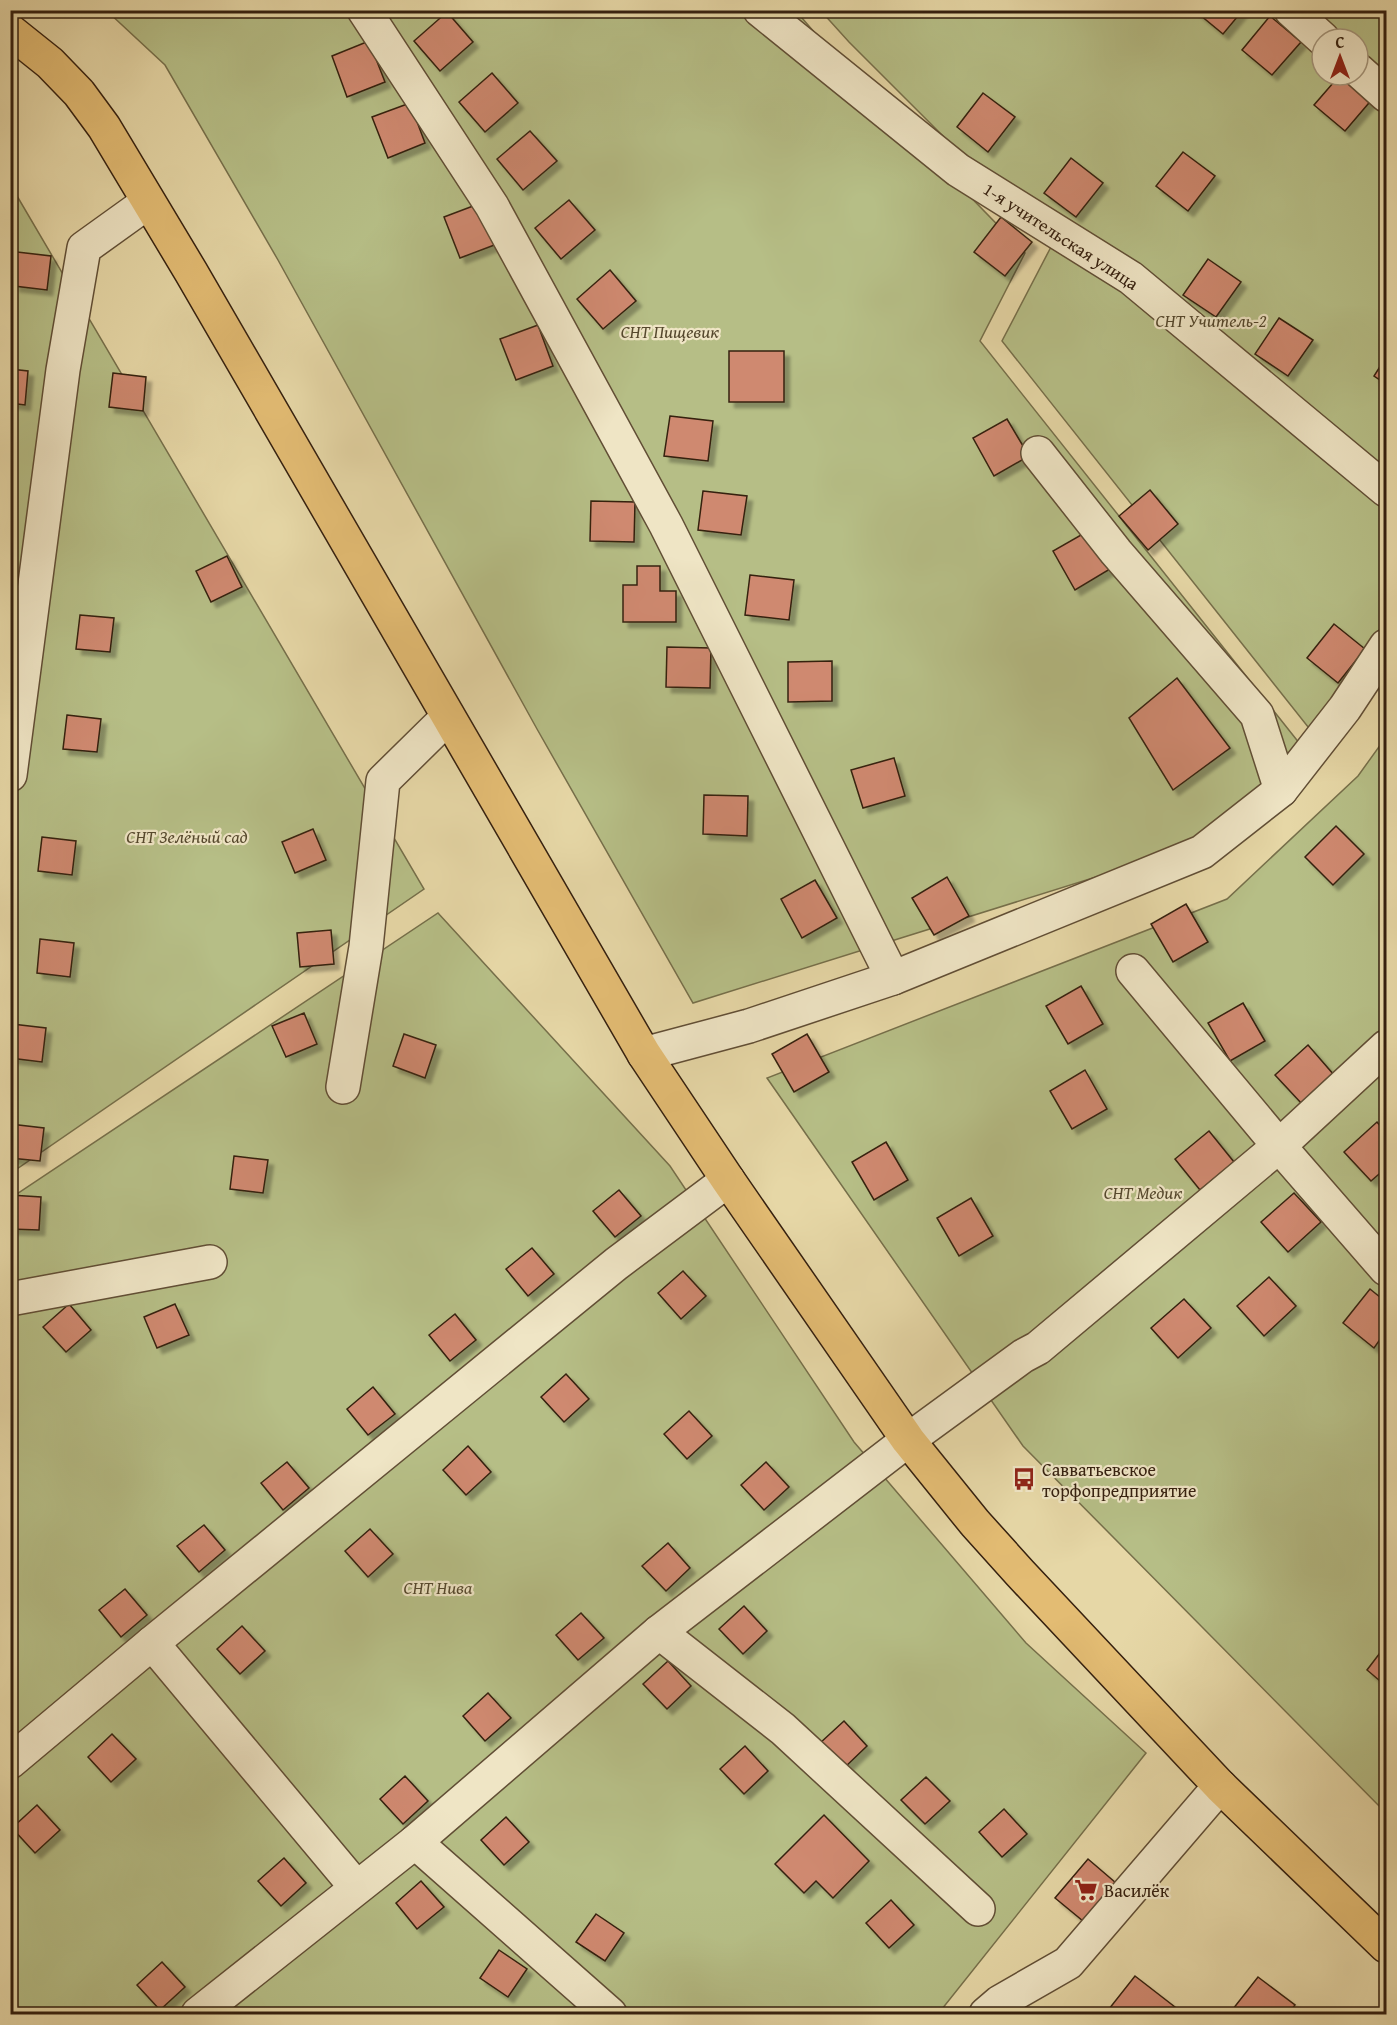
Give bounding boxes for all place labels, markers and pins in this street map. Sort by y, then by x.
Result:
place label: Савватьевское торфопредприятие [1042,1456,1196,1504]
bus stop icon: Савватьевское торфопредприятие [1011,1466,1037,1492]
supermarket icon: Василёк [1073,1877,1099,1903]
place label: Василёк [1104,1877,1170,1904]

